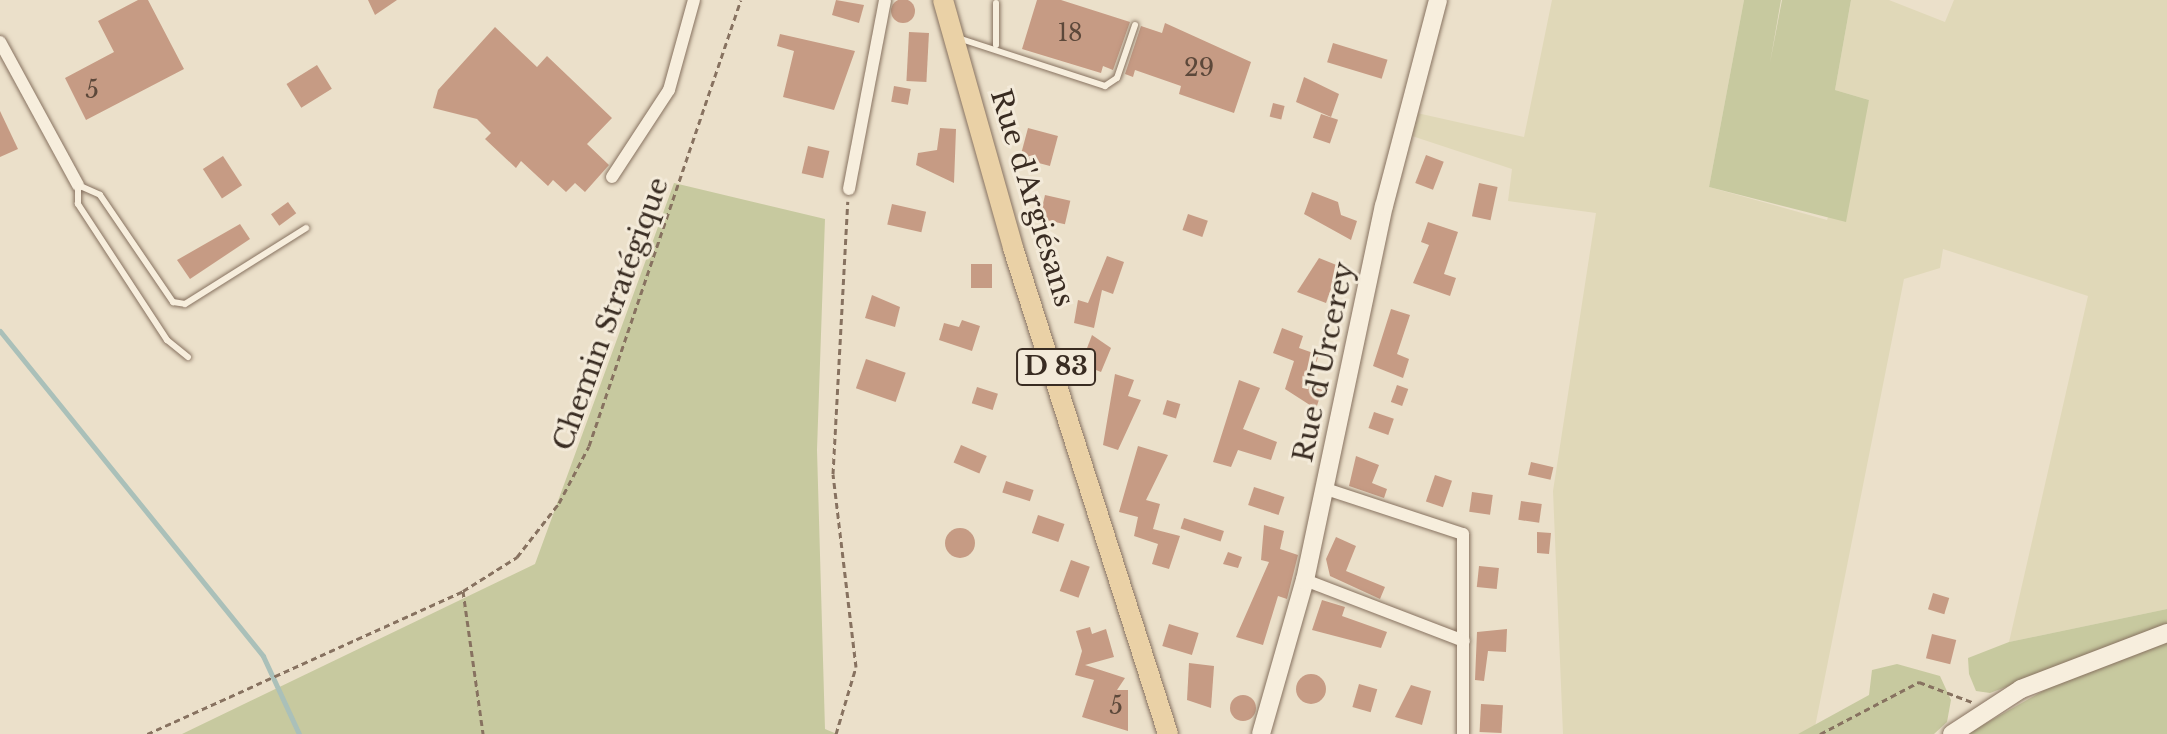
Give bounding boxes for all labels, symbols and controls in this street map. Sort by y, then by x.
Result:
house number: 18 [1057,19,1083,47]
house number: 29 [1184,54,1214,82]
house number: 5 [85,76,99,104]
street label: Rue d'Argiésans [983,85,1081,311]
street label: Chemin Stratégique [546,173,676,455]
street label: Rue d'Urcerey [1286,259,1362,465]
road number: D 83 [1016,345,1096,389]
house number: 5 [1109,692,1123,720]

